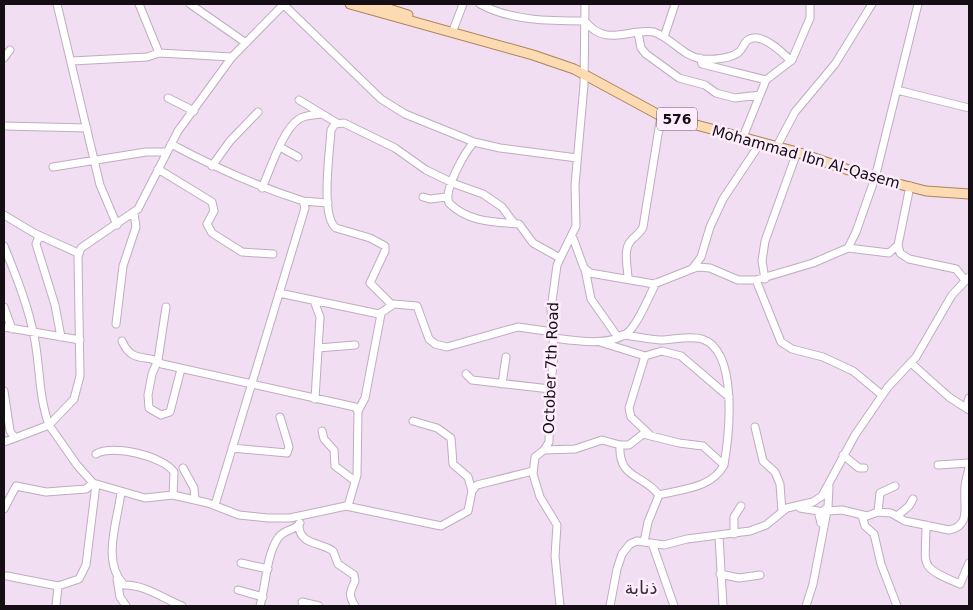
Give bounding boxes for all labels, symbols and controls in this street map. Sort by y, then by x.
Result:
road number: 576 [657,108,697,130]
street label: Mohammad Ibn Al-Qasem [710,122,902,192]
street label: October 7th Road [540,302,562,434]
district label: ذنابة [624,577,658,598]

